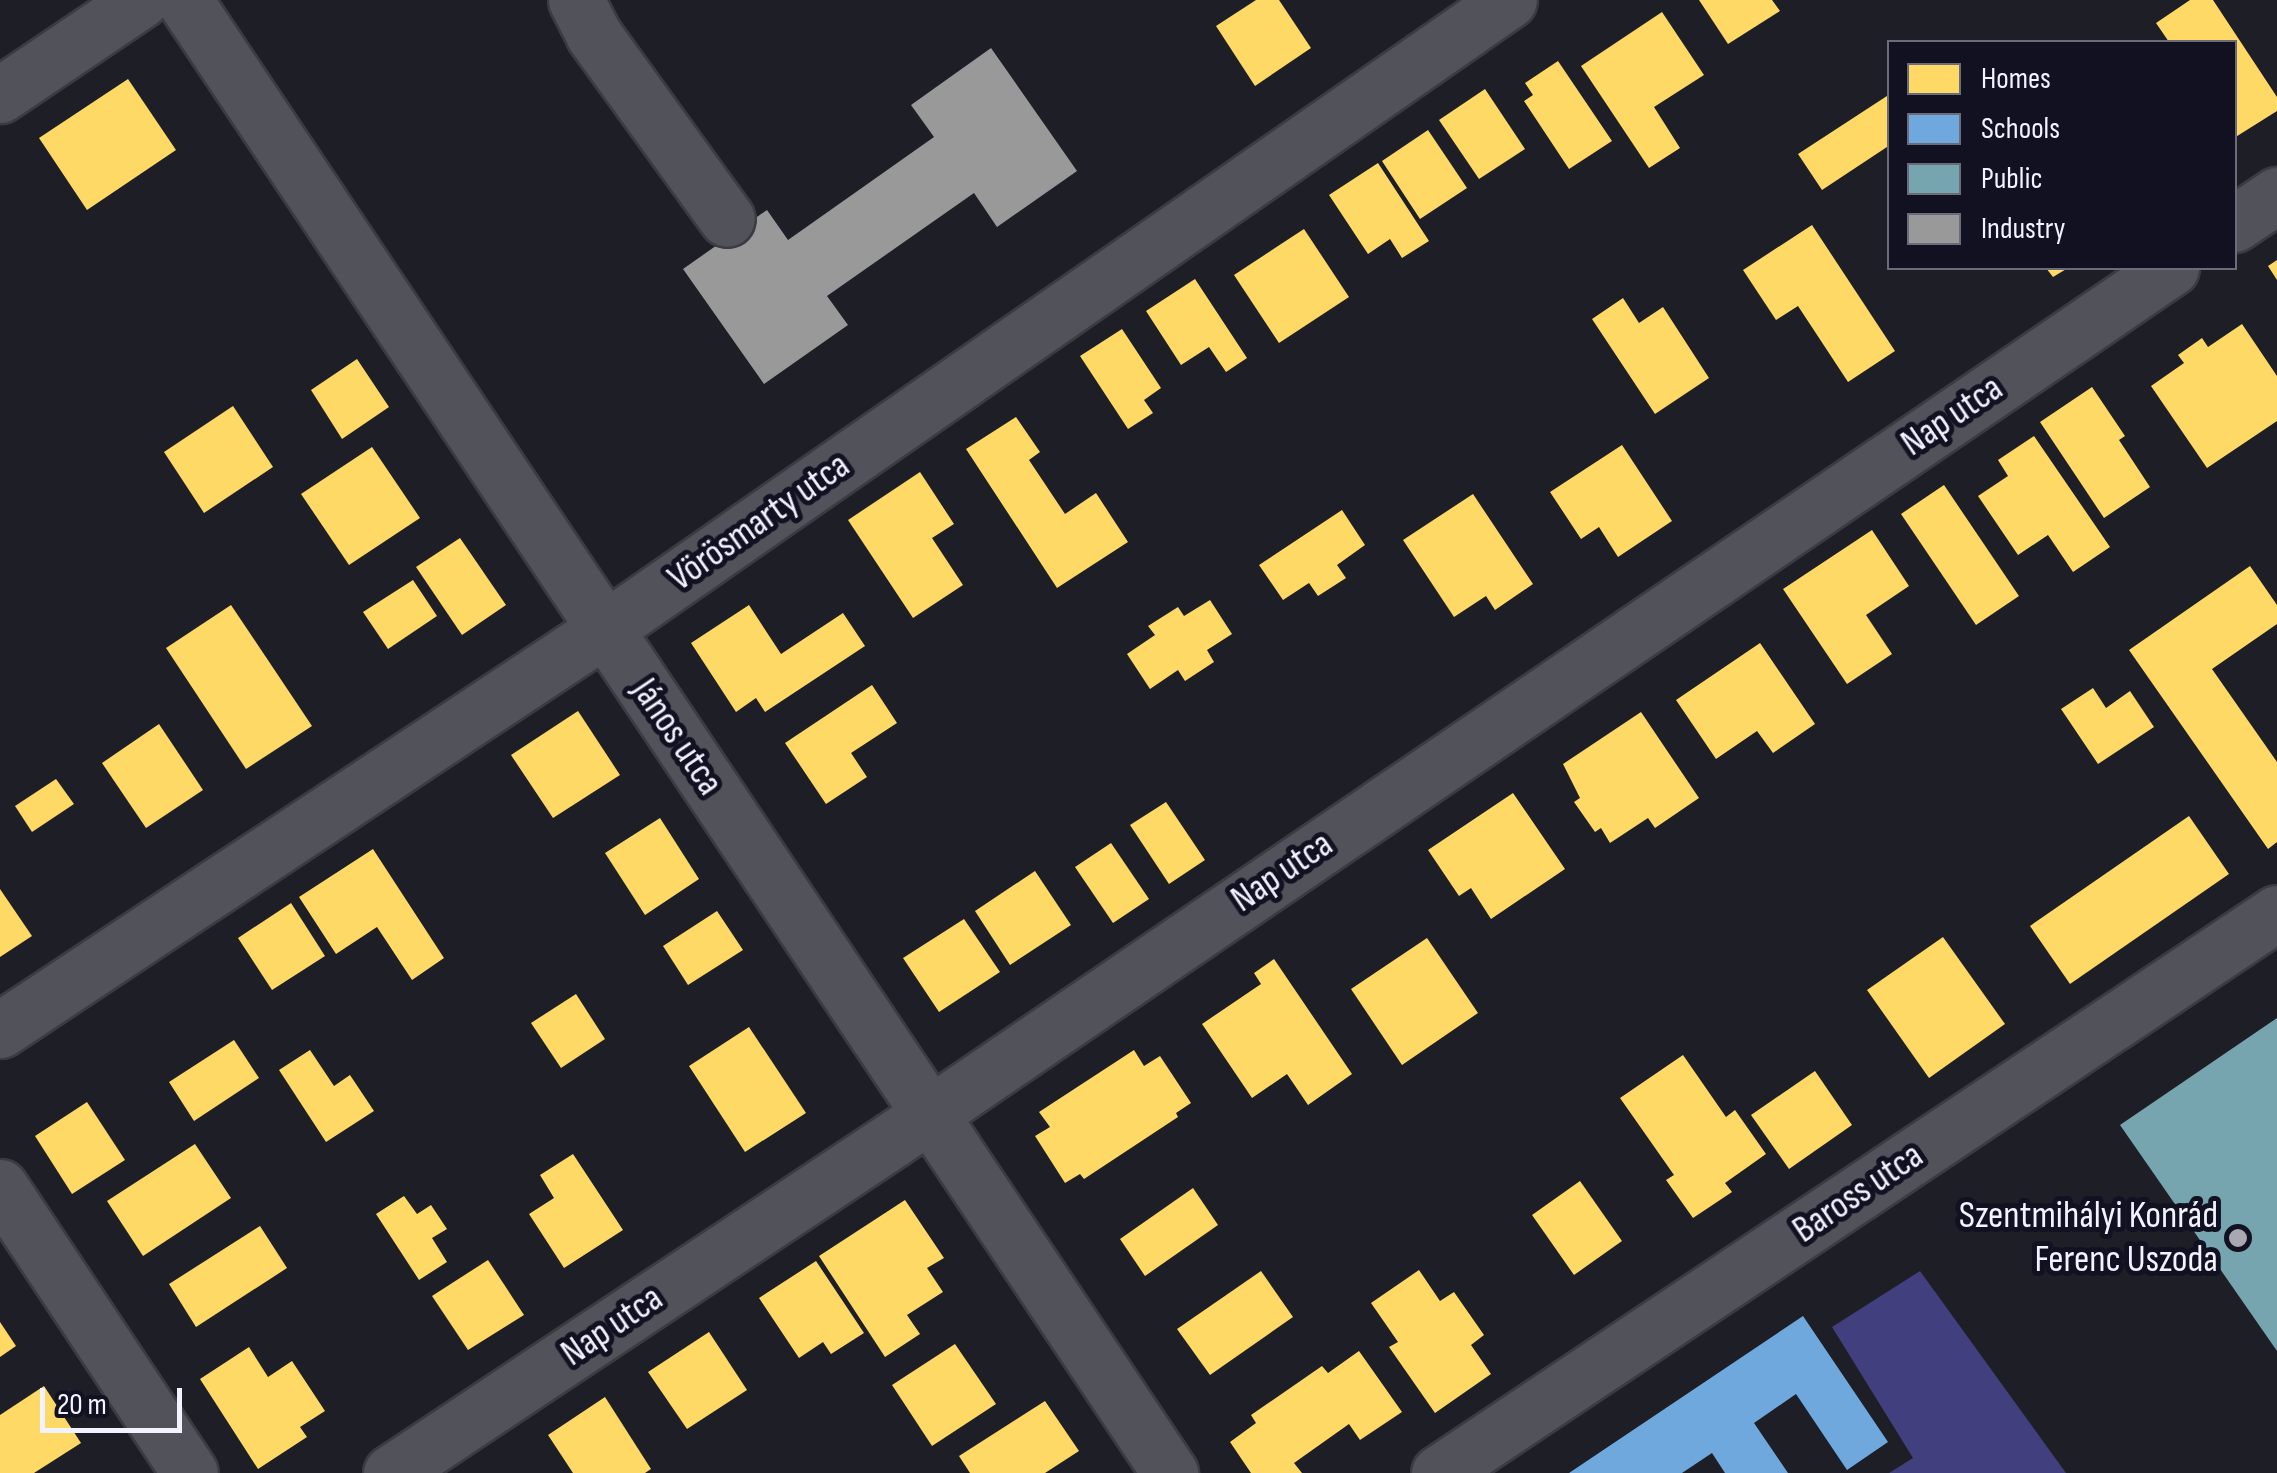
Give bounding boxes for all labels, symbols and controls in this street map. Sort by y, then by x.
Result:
legend [1887,40,2237,270]
text: Homes [1981,61,2051,97]
text: Schools [1981,111,2060,147]
text: Public [1981,161,2042,197]
text: Industry [1981,211,2065,247]
street label: Nap utca [1893,366,2011,466]
street label: Vörösmarty utca [660,443,858,601]
street label: János utca [622,670,732,804]
street label: Nap utca [1223,822,1341,922]
street label: Baross utca [1784,1133,1932,1253]
place label: Szentmihályi Konrád Ferenc Uszoda [1959,1193,2218,1282]
marker: Szentmihályi Konrád Ferenc Uszoda [2227,1227,2249,1249]
street label: Nap utca [553,1276,671,1376]
scale bar [45,1368,188,1430]
text: 20 m [57,1387,107,1423]

